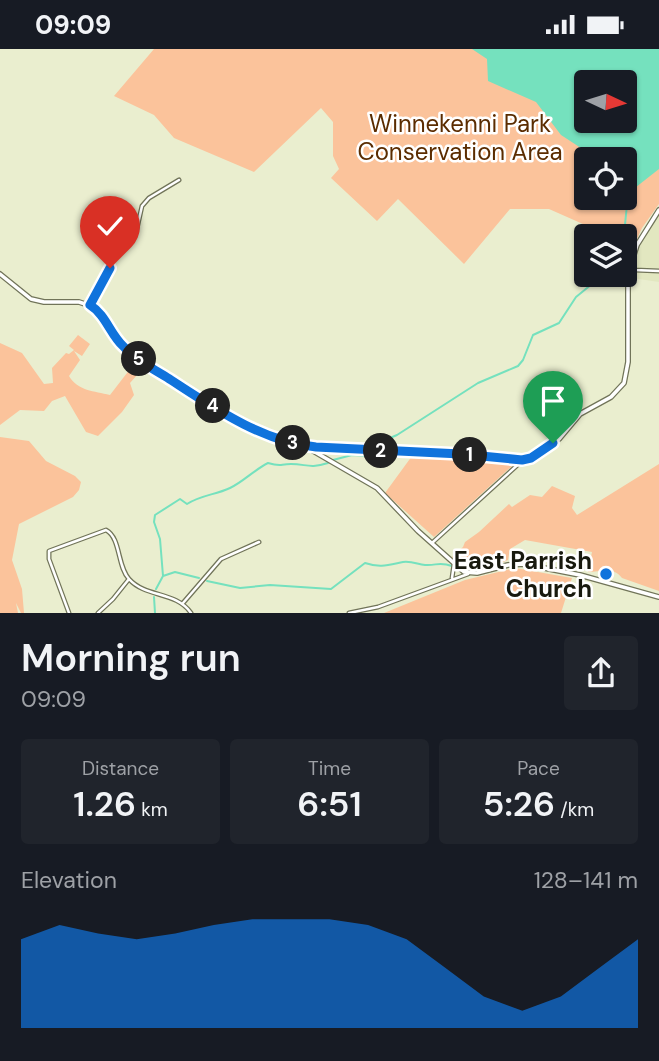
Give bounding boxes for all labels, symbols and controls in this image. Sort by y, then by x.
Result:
text: 09:09 [35,8,111,42]
north arrow [574,70,637,133]
map controls [574,70,637,287]
park label: Winnekenni Park Conservation Area [357,108,563,167]
button: locate [574,147,637,210]
pin [80,196,140,268]
icon: check [91,207,129,245]
button: layers [574,224,637,287]
pin: 5 [122,341,156,377]
text: 5 [133,346,144,371]
pin [523,371,583,443]
icon: arrive [534,382,572,420]
pin: 4 [196,389,230,423]
text: 4 [206,393,219,418]
pin: 3 [276,425,310,461]
text: 3 [287,430,298,455]
pin: 2 [364,433,398,469]
pin: 1 [452,437,488,473]
text: 2 [375,438,386,463]
text: 1 [466,442,473,467]
place label: East Parrish Church [454,545,592,604]
marker: East Parrish Church [598,566,614,582]
text: Morning run [21,633,241,683]
button: share [564,636,638,710]
text: 09:09 [21,684,86,714]
text: Distance [82,756,159,781]
text: Time [308,756,351,781]
text: Pace [517,756,560,781]
text: 1.26 [73,781,136,827]
text: 6:51 [297,781,362,827]
text: 5:26 [483,781,555,827]
text: km [136,797,168,822]
text: /km [555,797,594,822]
text: Elevation [21,865,117,895]
text: 128–141 m [534,865,638,895]

